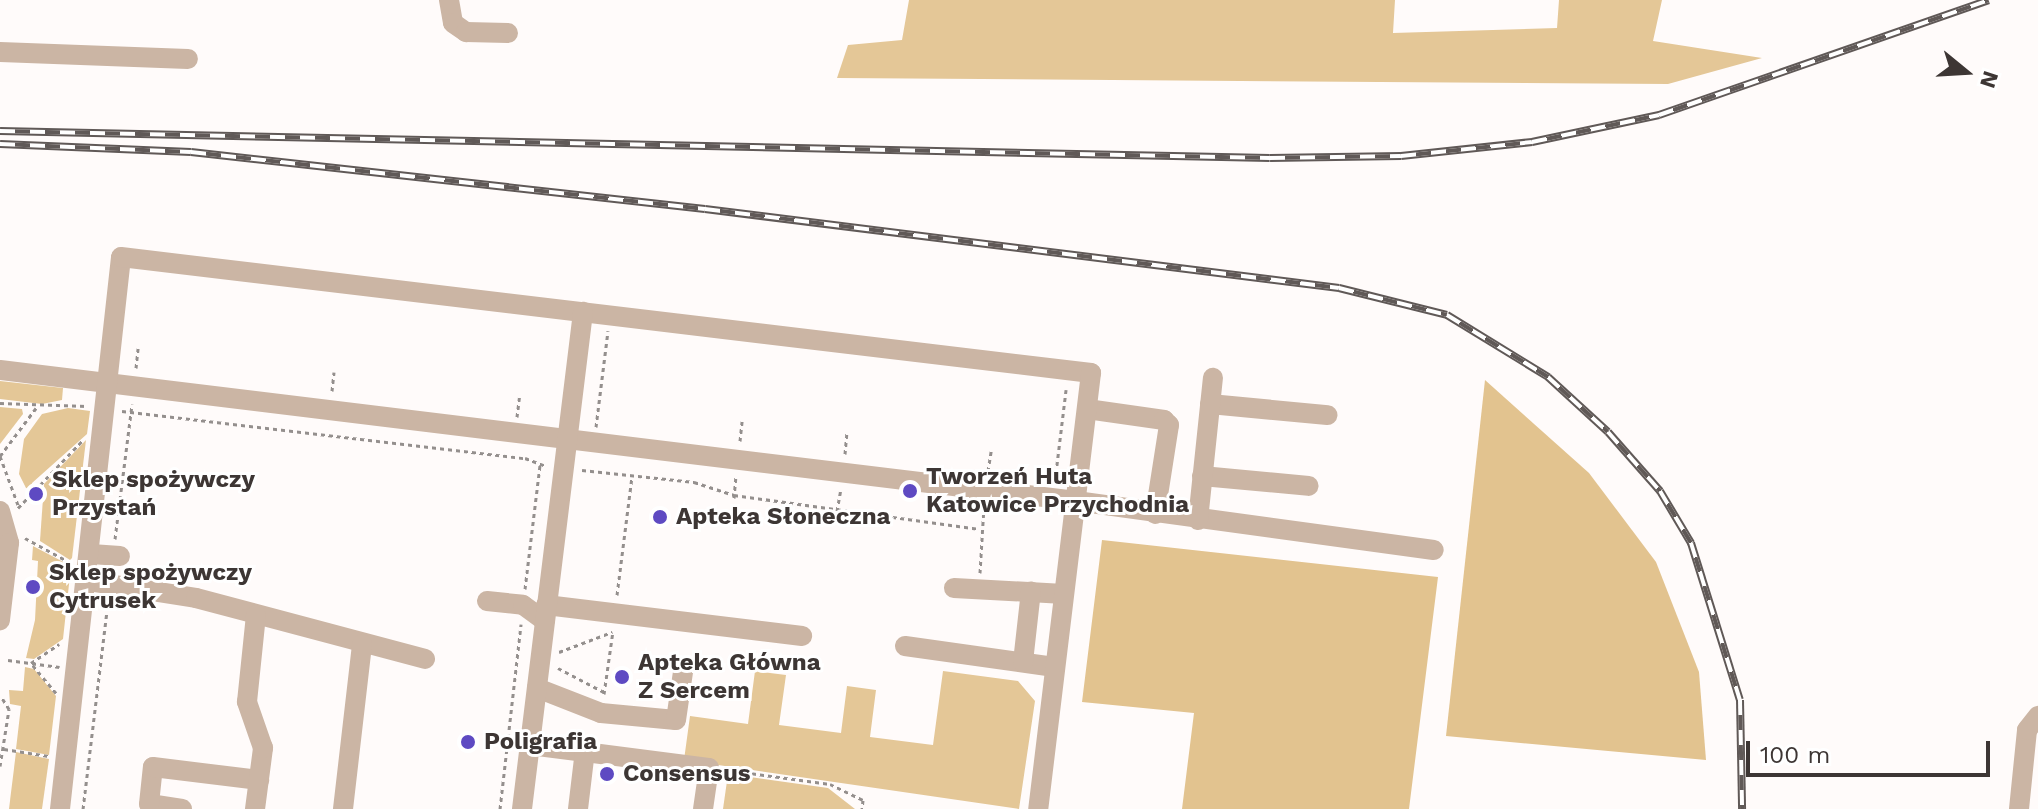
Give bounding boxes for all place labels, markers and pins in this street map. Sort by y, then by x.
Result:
place label: Tworzeń Huta Katowice Przychodnia [926,463,1189,519]
place label: Sklep spożywczy Przystań [52,466,255,522]
marker: Tworzeń Huta Katowice Przychodnia [901,482,919,500]
marker: Sklep spożywczy Przystań [27,485,45,503]
place label: Apteka Słoneczna [676,503,891,531]
marker: Apteka Słoneczna [651,508,669,526]
place label: Sklep spożywczy Cytrusek [49,559,252,615]
marker: Sklep spożywczy Cytrusek [24,578,42,596]
place label: Apteka Główna Z Sercem [638,649,821,705]
marker: Apteka Główna Z Sercem [613,668,631,686]
place label: Poligrafia [484,728,597,756]
marker: Poligrafia [459,733,477,751]
place label: Consensus [623,760,751,788]
marker: Consensus [598,765,616,783]

